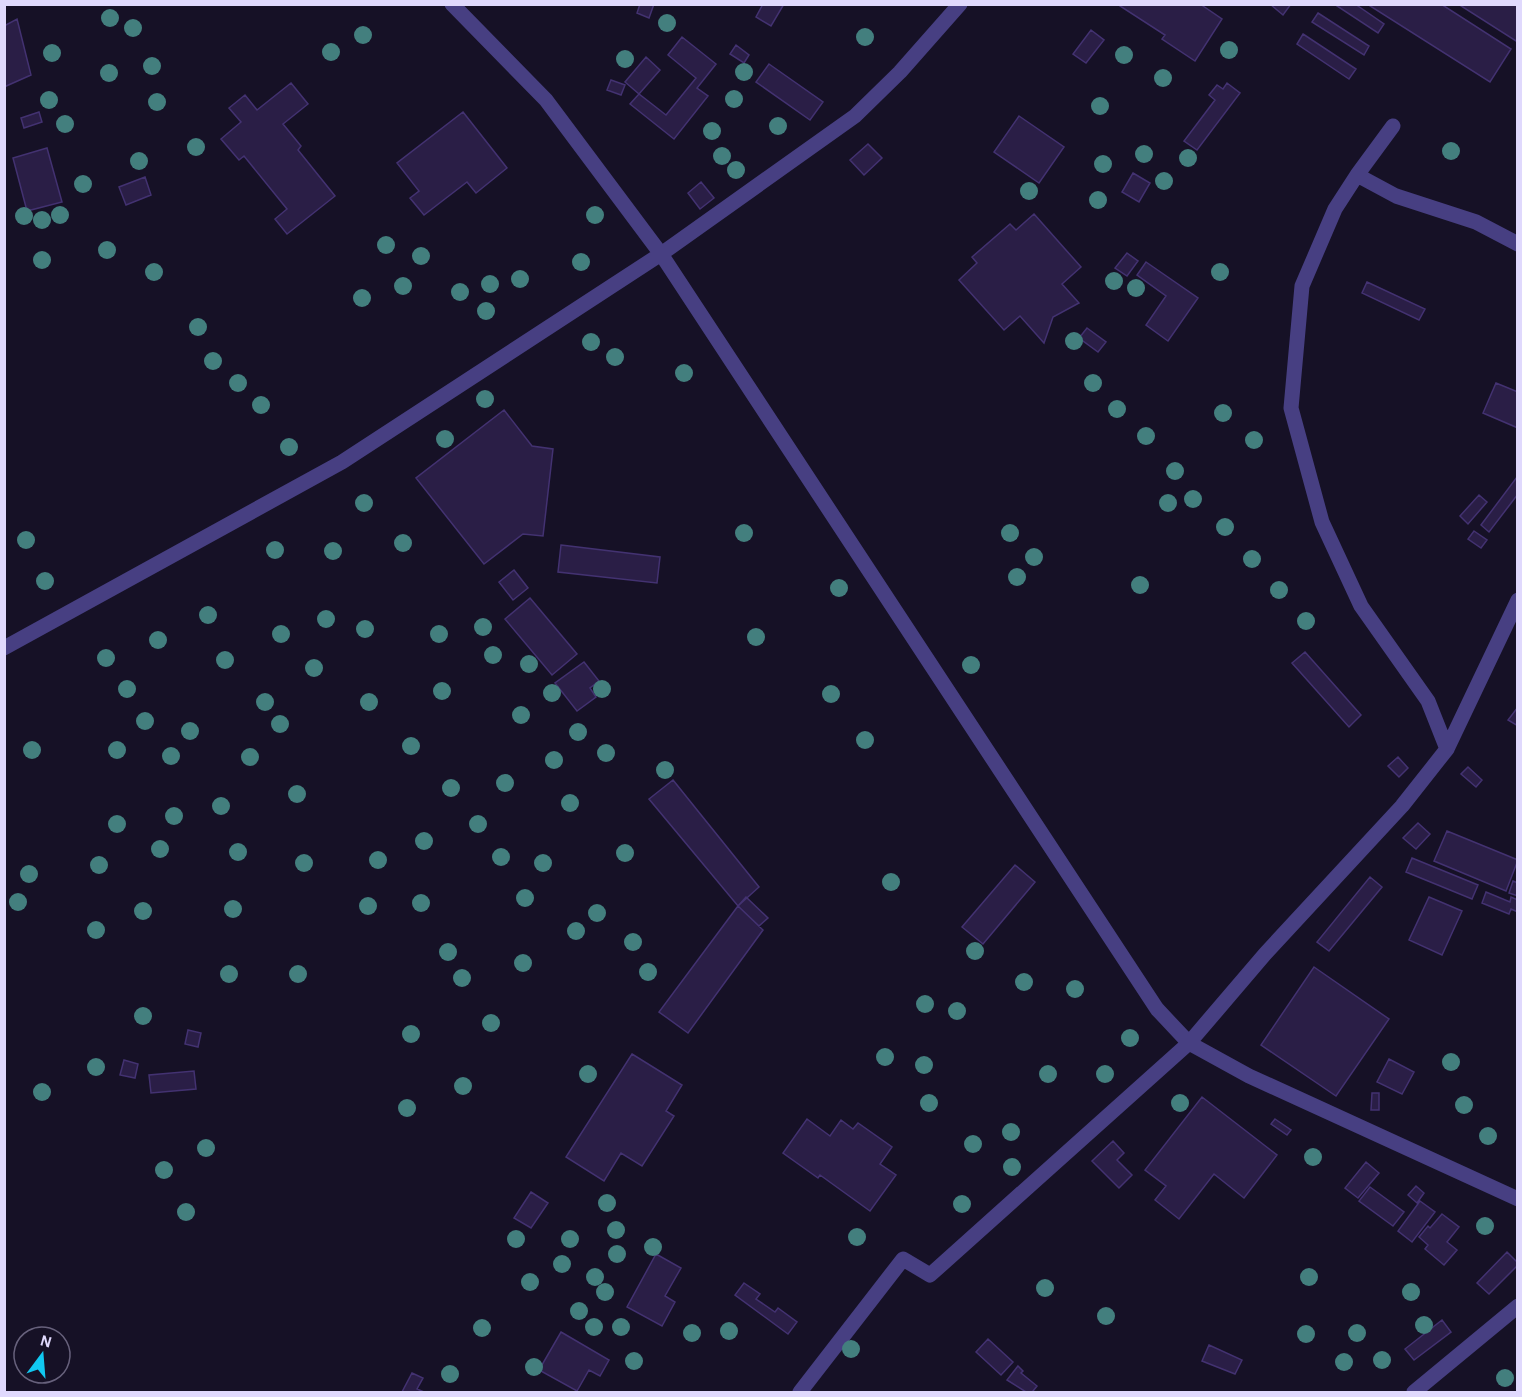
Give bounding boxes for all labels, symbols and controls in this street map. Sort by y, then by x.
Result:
north arrow [12,1325,72,1385]
text: N [38,1332,53,1351]

